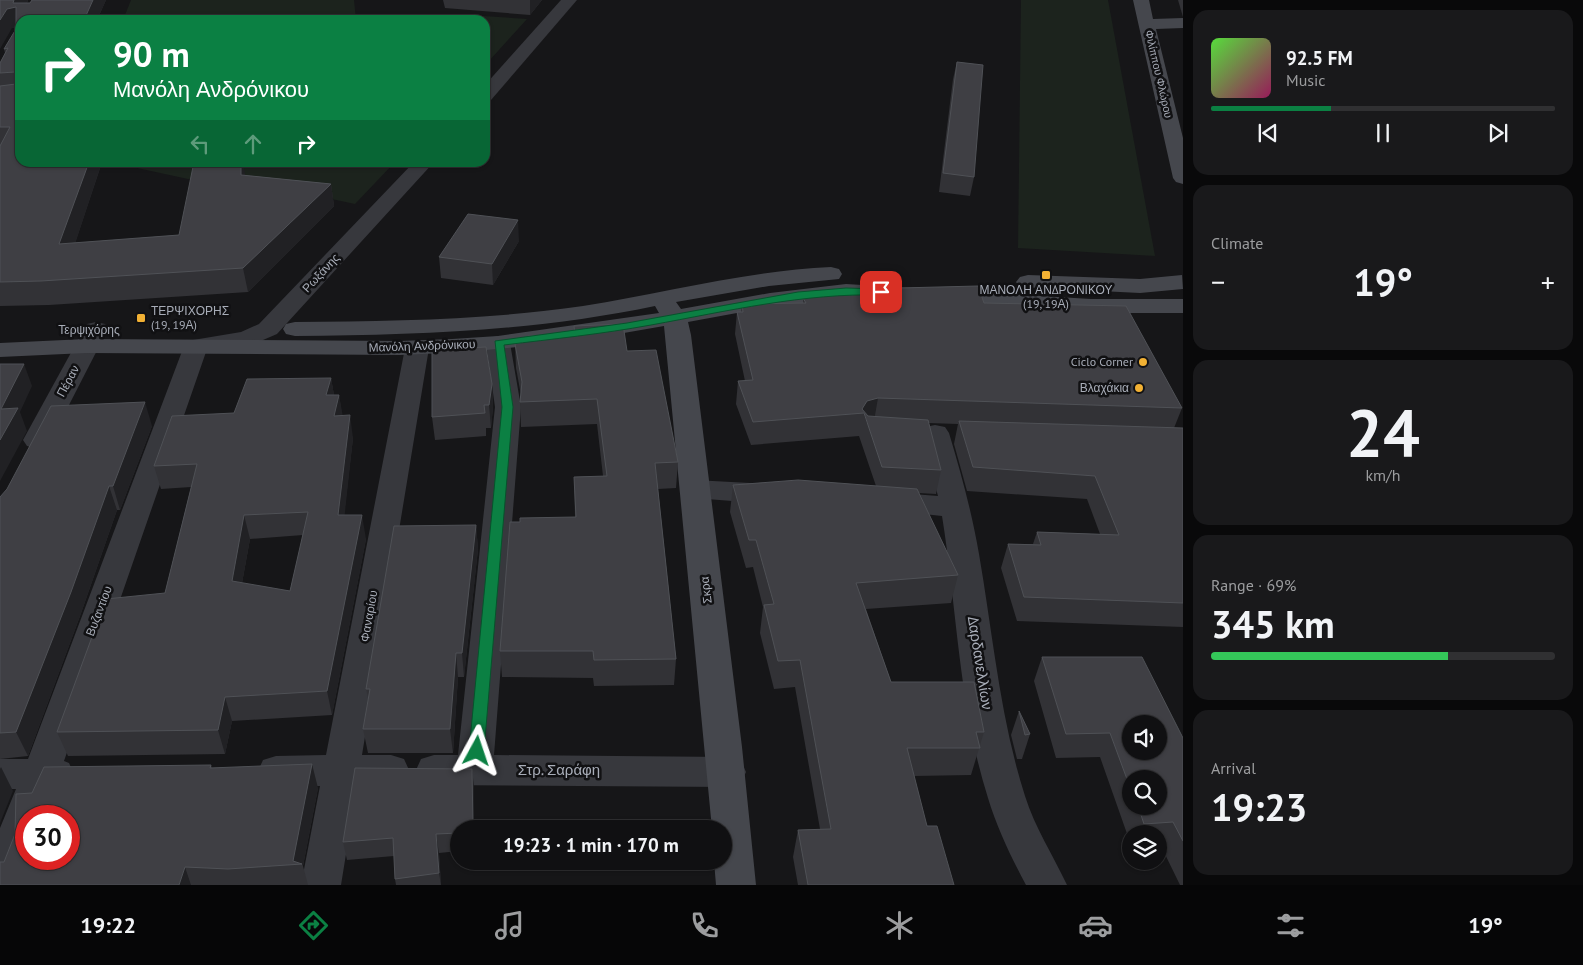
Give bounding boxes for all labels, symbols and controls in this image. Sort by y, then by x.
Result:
street label: Φιλίππου Φλώρου [1142,29,1176,119]
text: 90 m [113,31,190,77]
icon: right [30,35,95,100]
text: 92.5 FM [1286,46,1353,70]
text: Music [1286,70,1326,90]
text: Μανόλη Ανδρόνικου [113,75,309,103]
icon: previous [1254,119,1282,147]
icon: pause [1369,119,1397,147]
icon: next [1484,119,1512,147]
icon: left [186,130,214,158]
icon: ahead [239,130,267,158]
icon: right [292,130,320,158]
text: Climate [1211,233,1263,253]
street label: Ρωξάνης [299,250,343,295]
text: 19° [1353,257,1413,306]
text: − [1211,263,1225,300]
text: + [1541,263,1555,300]
marker: ΜΑΝΟΛΗ ΑΝΔΡΟΝΙΚΟΥ (19, 19Α) [1040,269,1052,281]
pin [860,271,902,313]
icon: arrive [867,278,895,306]
place label: ΜΑΝΟΛΗ ΑΝΔΡΟΝΙΚΟΥ (19, 19Α) [979,282,1113,311]
place label: ΤΕΡΨΙΧΟΡΗΣ (19, 19Α) [151,303,229,332]
marker: ΤΕΡΨΙΧΟΡΗΣ (19, 19Α) [135,312,147,324]
street label: Τερψιχόρης [58,322,120,337]
street label: Μανόλη Ανδρόνικου [368,336,476,355]
place label: Ciclo Corner [1071,354,1133,369]
marker: Ciclo Corner [1137,356,1149,368]
street label: Πέραν [53,362,82,399]
place label: Βλαχάκια [1080,380,1129,395]
marker: Βλαχάκια [1133,382,1145,394]
text: 24 [1346,390,1420,474]
text: km/h [1365,465,1401,485]
text: Range · 69% [1211,575,1296,595]
street label: Σκρα [696,576,715,604]
street label: Βυζαντίου [82,584,115,638]
street label: Φαναρίου [357,589,380,643]
text: 345 km [1211,599,1335,648]
street label: Δαρδανελλίων [964,615,997,711]
map controls [1122,715,1167,870]
button: sound [1122,715,1167,760]
position arrow [450,724,502,776]
text: Arrival [1211,758,1256,778]
street label: Στρ. Σαράφη [518,760,600,779]
button: search [1122,770,1167,815]
text: 19:23 [1211,782,1307,831]
speed limit sign: 30 [15,805,80,870]
button: layers [1122,825,1167,870]
text: 19:23 · 1 min · 170 m [503,833,679,857]
icon: directions [296,908,331,943]
icon: music [492,908,527,943]
icon: phone [687,908,722,943]
icon: climate [882,908,917,943]
icon: car [1078,908,1113,943]
icon: filters [1273,908,1308,943]
text: 19:22 [80,911,136,939]
text: 19° [1468,911,1503,939]

